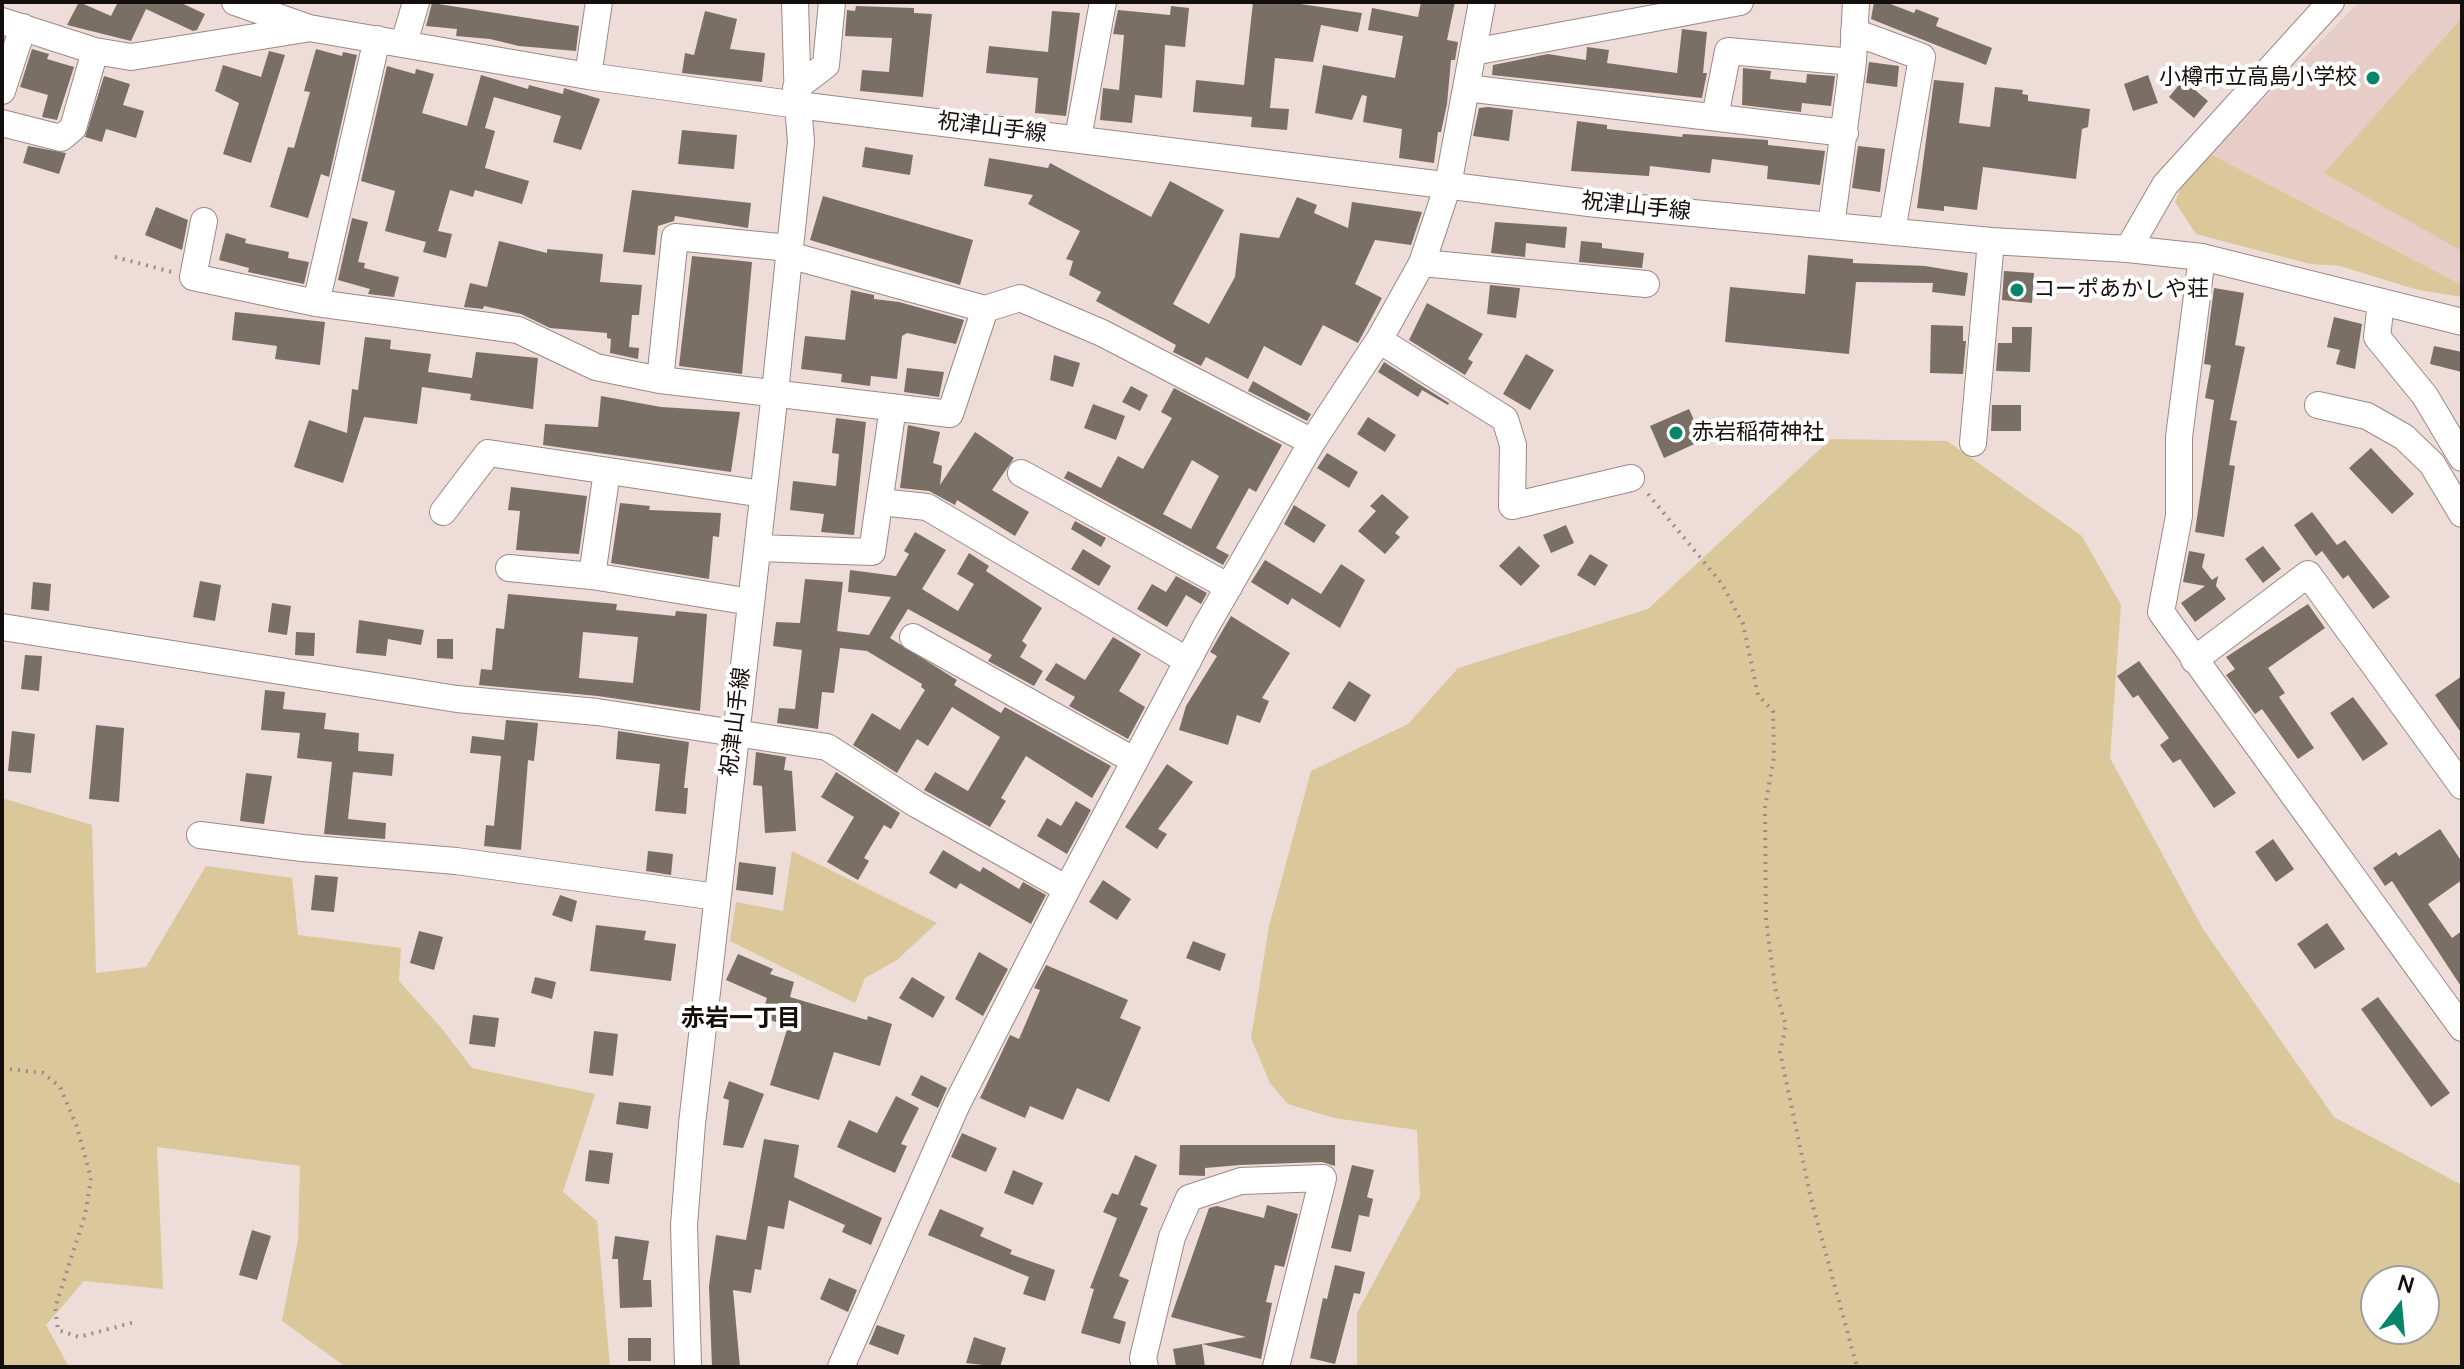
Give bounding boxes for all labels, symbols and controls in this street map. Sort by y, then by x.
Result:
place label: 小樽市立高島小学校 [2159,65,2357,91]
marker: 小樽市立高島小学校 [2364,69,2382,87]
street label: 祝津山手線 [936,108,1048,148]
street label: 祝津山手線 [1580,188,1692,226]
place label: コーポあかしや荘 [2033,277,2209,303]
marker: コーポあかしや荘 [2008,281,2026,299]
place label: 赤岩稲荷神社 [1692,420,1824,446]
marker: 赤岩稲荷神社 [1667,424,1685,442]
street label: 祝津山手線 [716,666,756,778]
district label: 赤岩一丁目 [681,1005,801,1033]
north arrow [2360,1265,2440,1345]
text: N [2394,1267,2418,1300]

